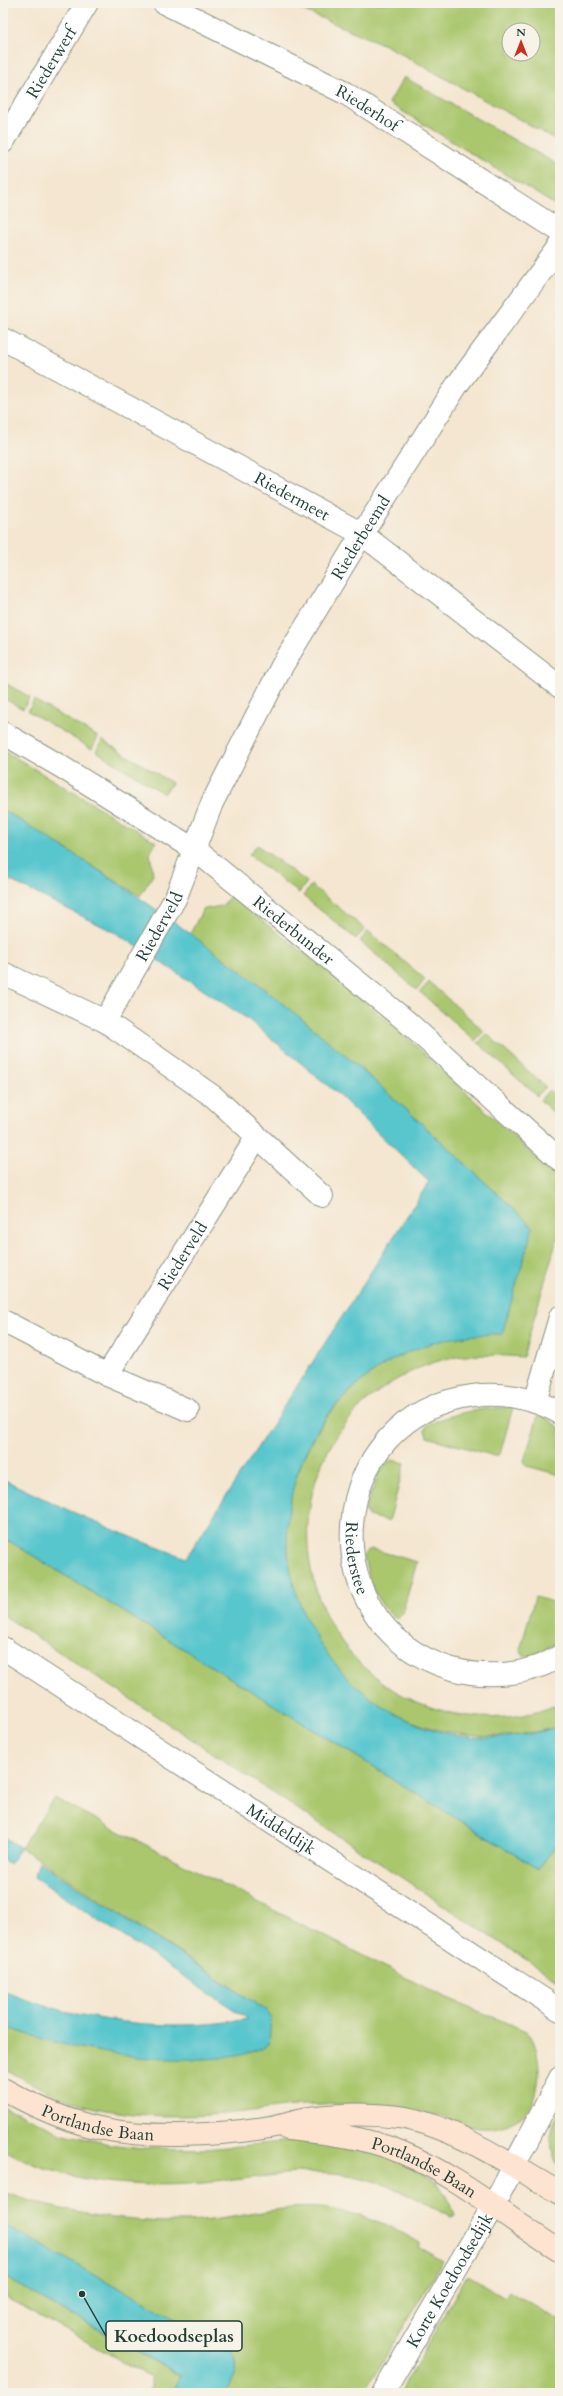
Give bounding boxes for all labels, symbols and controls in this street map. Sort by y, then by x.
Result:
street label: Riederwerf [21,20,84,103]
north arrow [501,22,541,62]
text: N [516,25,526,40]
street label: Riederhof [332,79,406,138]
street label: Riedermeet [250,467,334,527]
street label: Riederbeemd [326,491,396,584]
street label: Riederveld [130,889,189,966]
street label: Riederbunder [248,890,340,971]
street label: Riederveld [152,1217,213,1295]
street label: Riederstee [340,1521,374,1598]
street label: Middeldijk [242,1798,321,1861]
street label: Portlandse Baan [38,2099,155,2147]
street label: Portlandse Baan [369,2132,481,2204]
street label: Korte Koedoodsedijk [401,2208,499,2352]
callout: Koedoodseplas [106,2321,242,2351]
text: Koedoodseplas [114,2324,234,2349]

